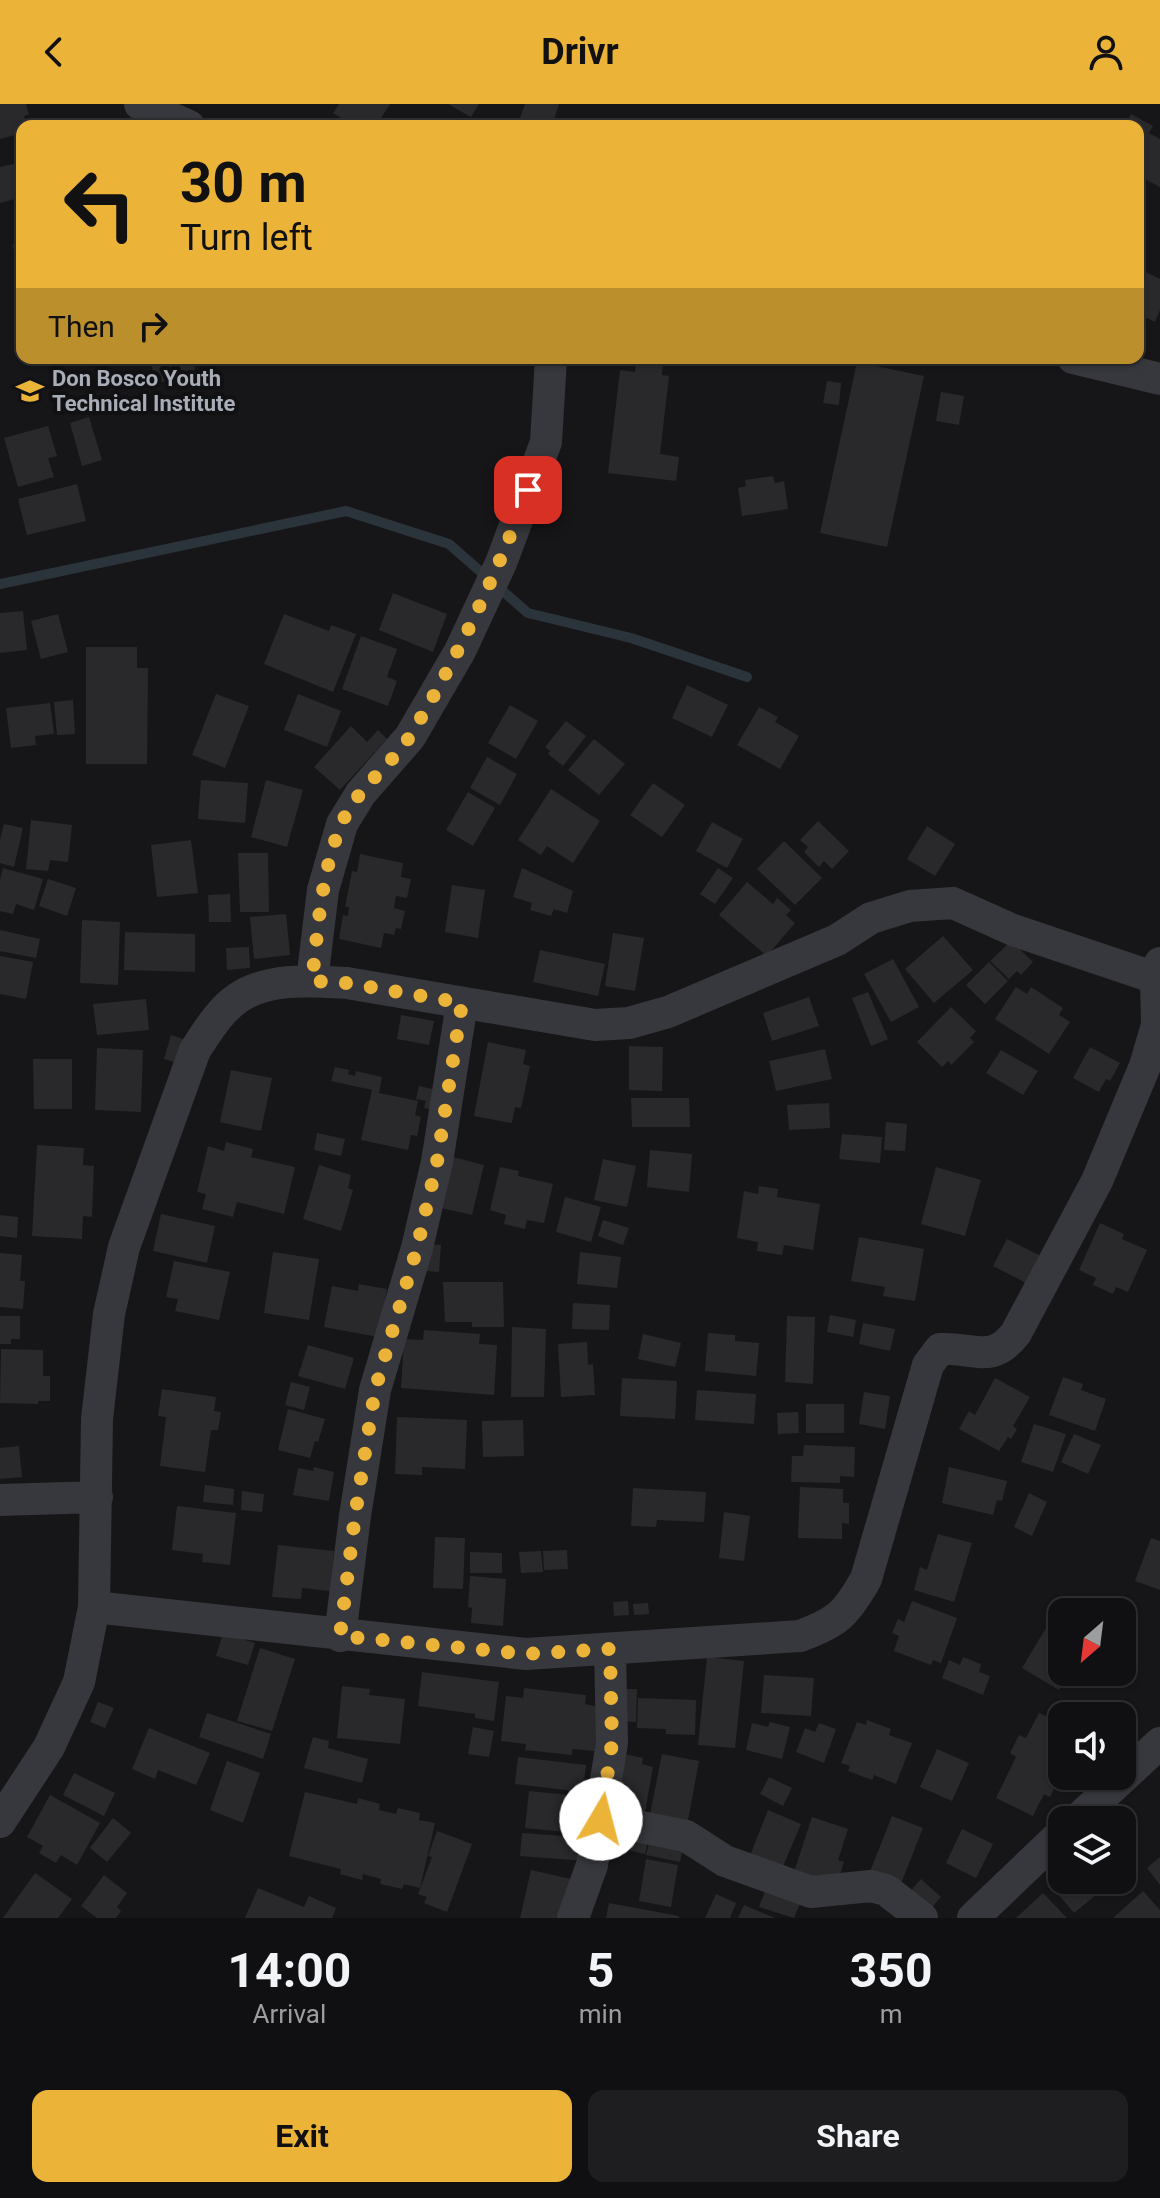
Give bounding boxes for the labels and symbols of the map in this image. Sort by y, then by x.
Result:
place label: Don Bosco Youth Technical Institute [52,366,236,416]
school or university icon: Don Bosco Youth Technical Institute [15,376,45,406]
pin [494,456,562,524]
north arrow [1048,1598,1136,1686]
position arrow [559,1777,643,1861]

